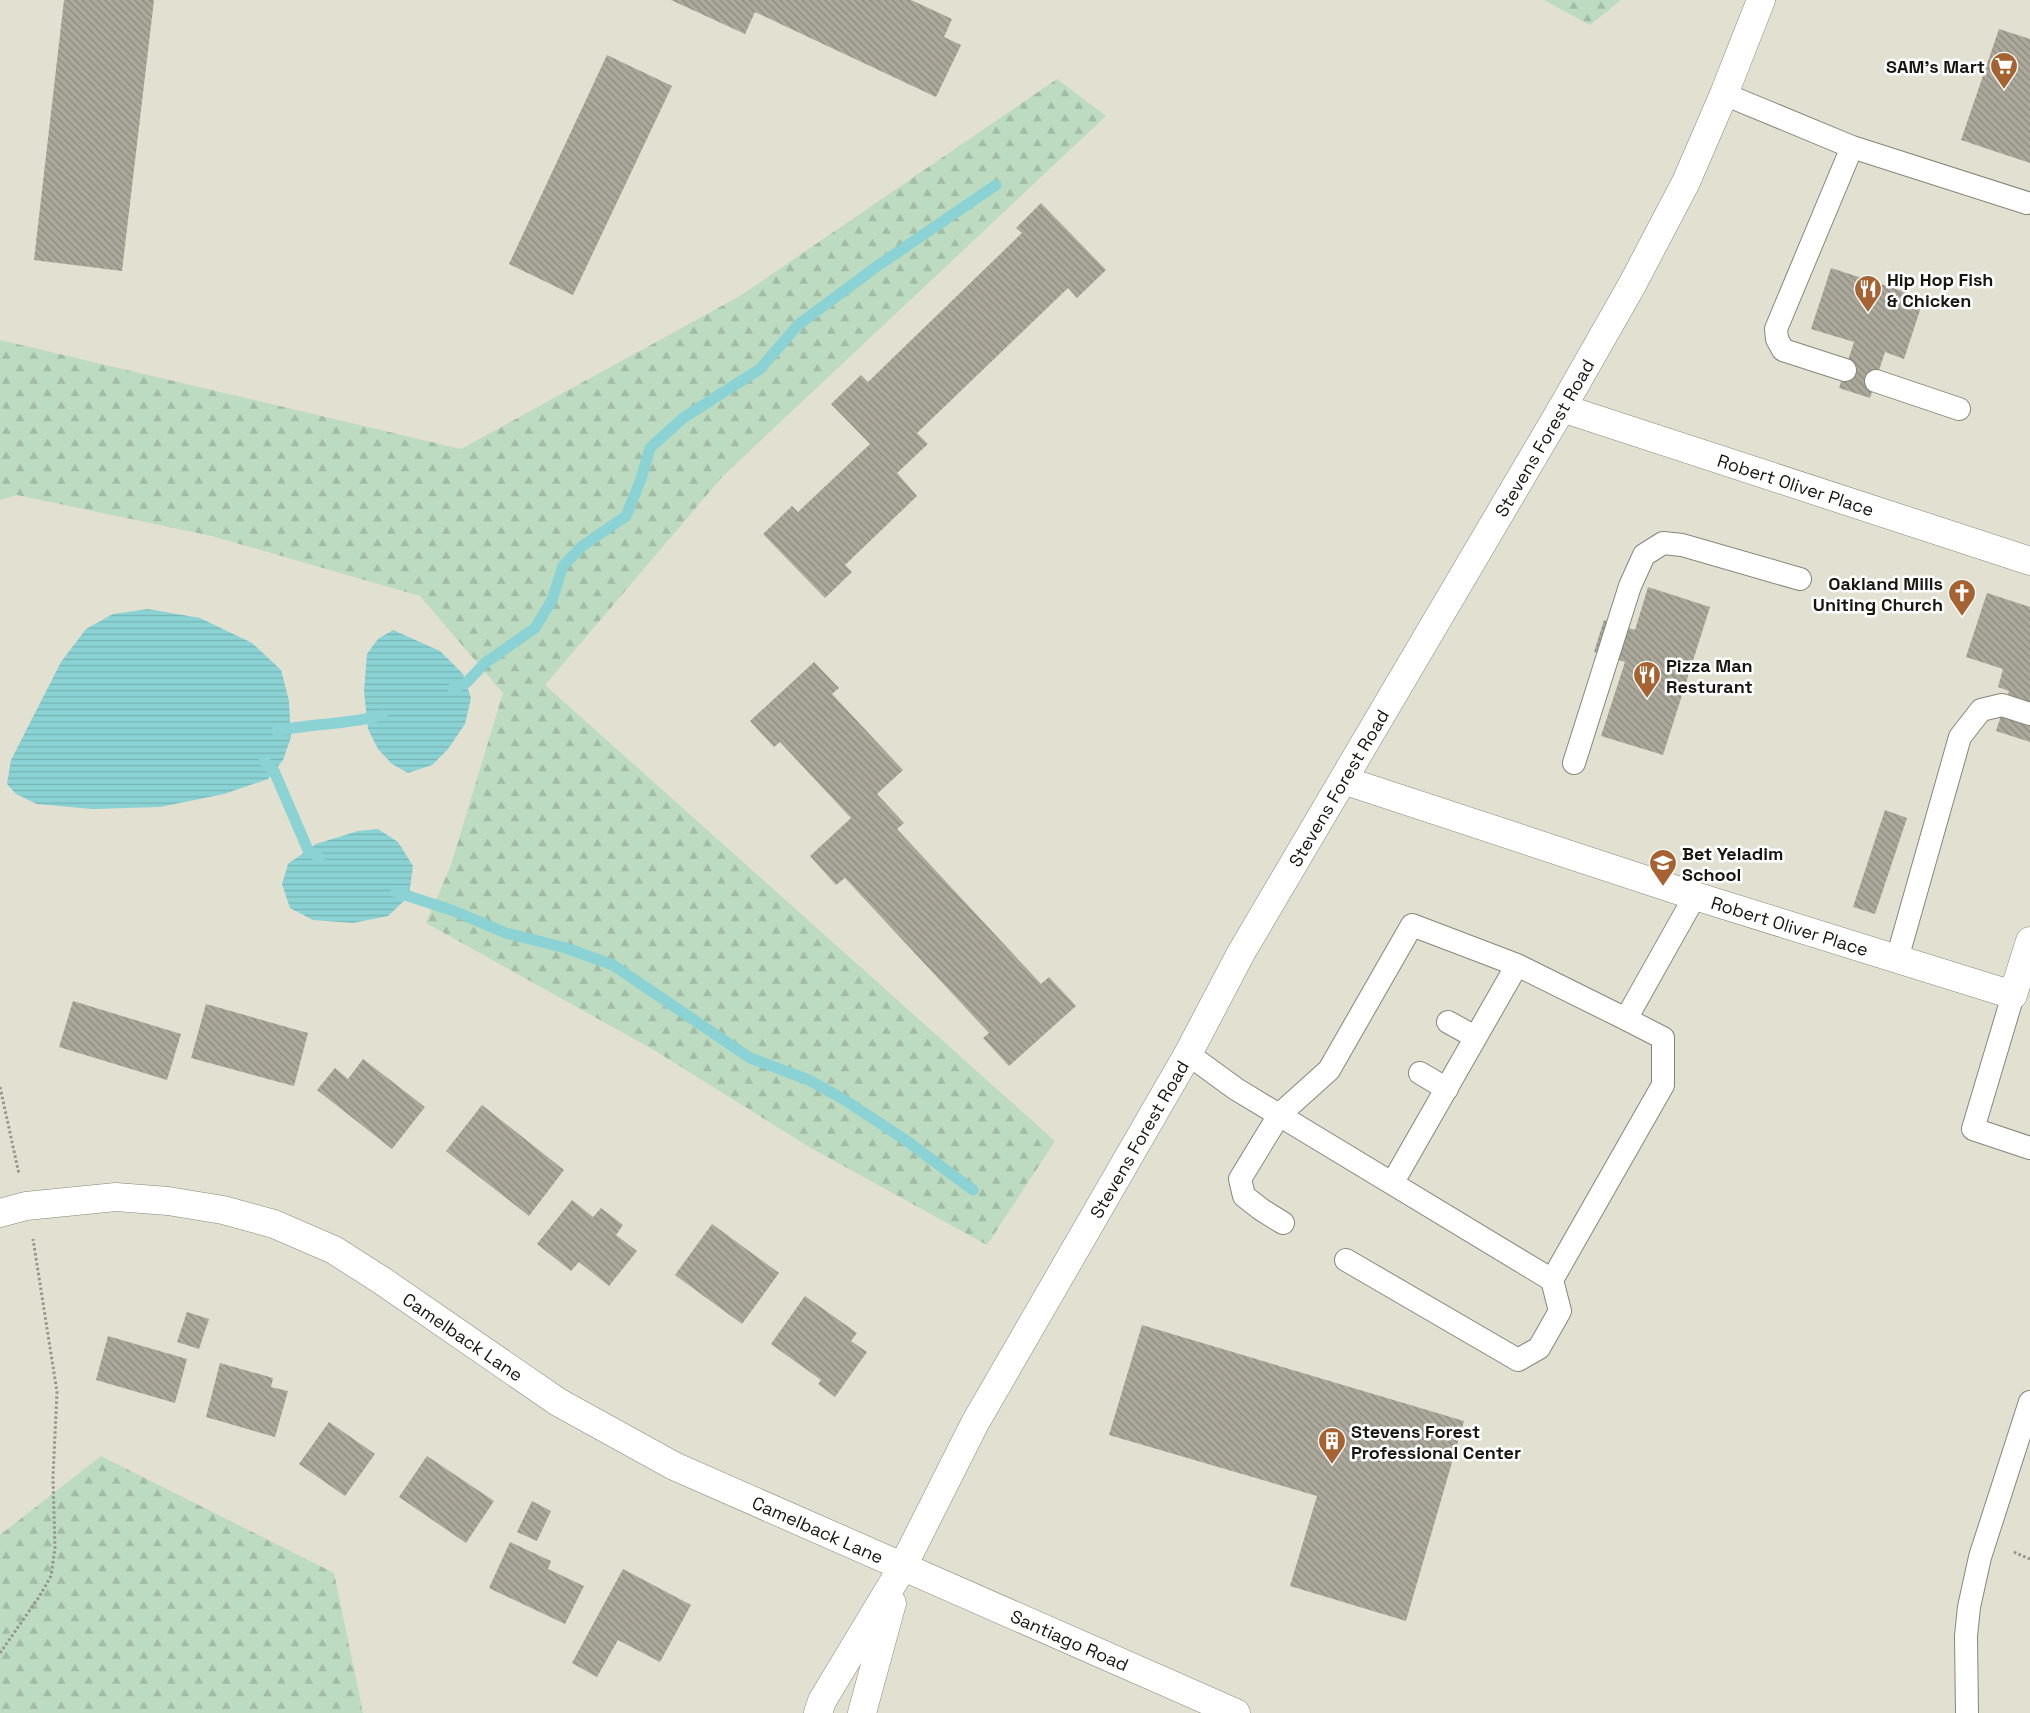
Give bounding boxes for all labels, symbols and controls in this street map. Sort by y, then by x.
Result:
supermarket icon: SAM's Mart [1989,51,2019,90]
place label: SAM's Mart [1886,55,1985,78]
place label: Hip Hop Fish & Chicken [1887,268,1993,312]
restaurant icon: Hip Hop Fish & Chicken [1853,274,1883,313]
street label: Stevens Forest Road [1489,355,1599,521]
street label: Robert Oliver Place [1715,448,1877,521]
place label: Oakland Mills Uniting Church [1813,572,1943,616]
church icon: Oakland Mills Uniting Church [1947,578,1977,617]
place label: Pizza Man Resturant [1666,654,1753,698]
restaurant icon: Pizza Man Resturant [1632,660,1662,699]
street label: Stevens Forest Road [1283,705,1394,871]
place label: Bet Yeladim School [1682,842,1783,886]
school or university icon: Bet Yeladim School [1648,848,1678,887]
street label: Robert Oliver Place [1708,890,1871,961]
street label: Stevens Forest Road [1084,1056,1194,1222]
street label: Camelback Lane [398,1287,528,1386]
place label: Stevens Forest Professional Center [1351,1420,1521,1464]
building icon: Stevens Forest Professional Center [1317,1426,1347,1465]
street label: Camelback Lane [749,1490,887,1568]
street label: Santiago Road [1007,1604,1132,1676]

